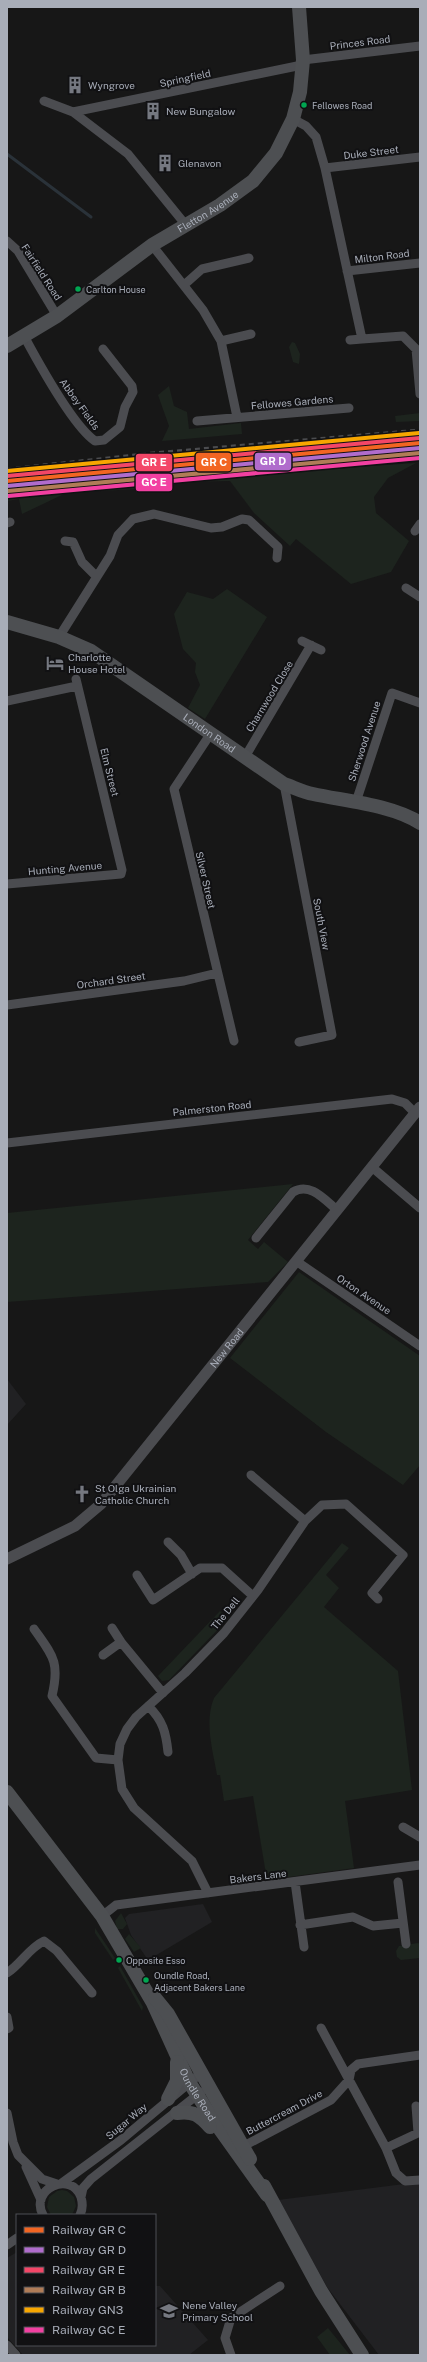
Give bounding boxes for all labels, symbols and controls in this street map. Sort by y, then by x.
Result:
street label: Princes Road [329,32,391,52]
street label: Springfield [158,67,212,89]
building icon: Wyngrove [65,75,85,95]
place label: Wyngrove [88,79,135,91]
marker: Fellowes Road [299,100,309,110]
place label: Fellowes Road [312,100,372,111]
building icon: New Bungalow [143,101,163,121]
place label: New Bungalow [166,105,236,117]
street label: Duke Street [343,143,399,161]
building icon: Glenavon [155,153,175,173]
place label: Glenavon [178,157,221,169]
street label: Fletton Avenue [175,188,241,235]
street label: Fairfield Road [19,242,65,302]
street label: Milton Road [354,247,410,265]
marker: Carlton House [73,284,83,294]
place label: Carlton House [86,284,146,295]
street label: Abbey Fields [57,376,103,432]
street label: Fellowes Gardens [250,392,334,412]
line badge: GR C [195,452,232,472]
line badge: GR D [254,452,292,471]
line badge: GR E [135,453,173,472]
text: GR D [260,455,286,467]
text: GR E [141,456,167,468]
text: GR C [201,456,227,468]
line badge: GC E [135,473,173,492]
text: GC E [141,476,167,488]
place label: Charlotte House Hotel [68,651,126,675]
hotel icon: Charlotte House Hotel [45,653,65,673]
street label: Charnwood Close [243,658,295,734]
street label: Sherwood Avenue [345,699,383,783]
street label: London Road [181,711,238,755]
street label: Elm Street [98,747,122,797]
street label: Silver Street [194,850,218,910]
street label: Hunting Avenue [27,859,103,877]
street label: South View [311,897,333,951]
street label: Orchard Street [76,969,146,991]
street label: Palmerston Road [172,1098,252,1118]
street label: Orton Avenue [335,1271,394,1317]
street label: New Road [207,1326,246,1370]
place label: St Olga Ukrainian Catholic Church [95,1482,176,1506]
church icon: St Olga Ukrainian Catholic Church [72,1484,92,1504]
street label: The Dell [208,1594,242,1632]
street label: Bakers Lane [229,1867,287,1885]
marker: Opposite Esso [114,1955,124,1965]
place label: Opposite Esso [126,1955,185,1966]
place label: Oundle Road, Adjacent Bakers Lane [154,1970,245,1993]
marker: Oundle Road, Adjacent Bakers Lane [141,1975,151,1985]
street label: Oundle Road [177,2066,218,2123]
street label: Buttercream Drive [244,2087,324,2137]
street label: Sugar Way [103,2100,150,2142]
legend [16,2214,156,2346]
text: Railway GR C [52,2223,126,2237]
text: Railway GR D [52,2243,126,2257]
text: Railway GR E [52,2263,125,2277]
text: Railway GR B [52,2283,126,2297]
place label: Nene Valley Primary School [182,2299,253,2323]
school or university icon: Nene Valley Primary School [159,2301,179,2321]
text: Railway GN3 [52,2303,123,2317]
text: Railway GC E [52,2323,125,2337]

